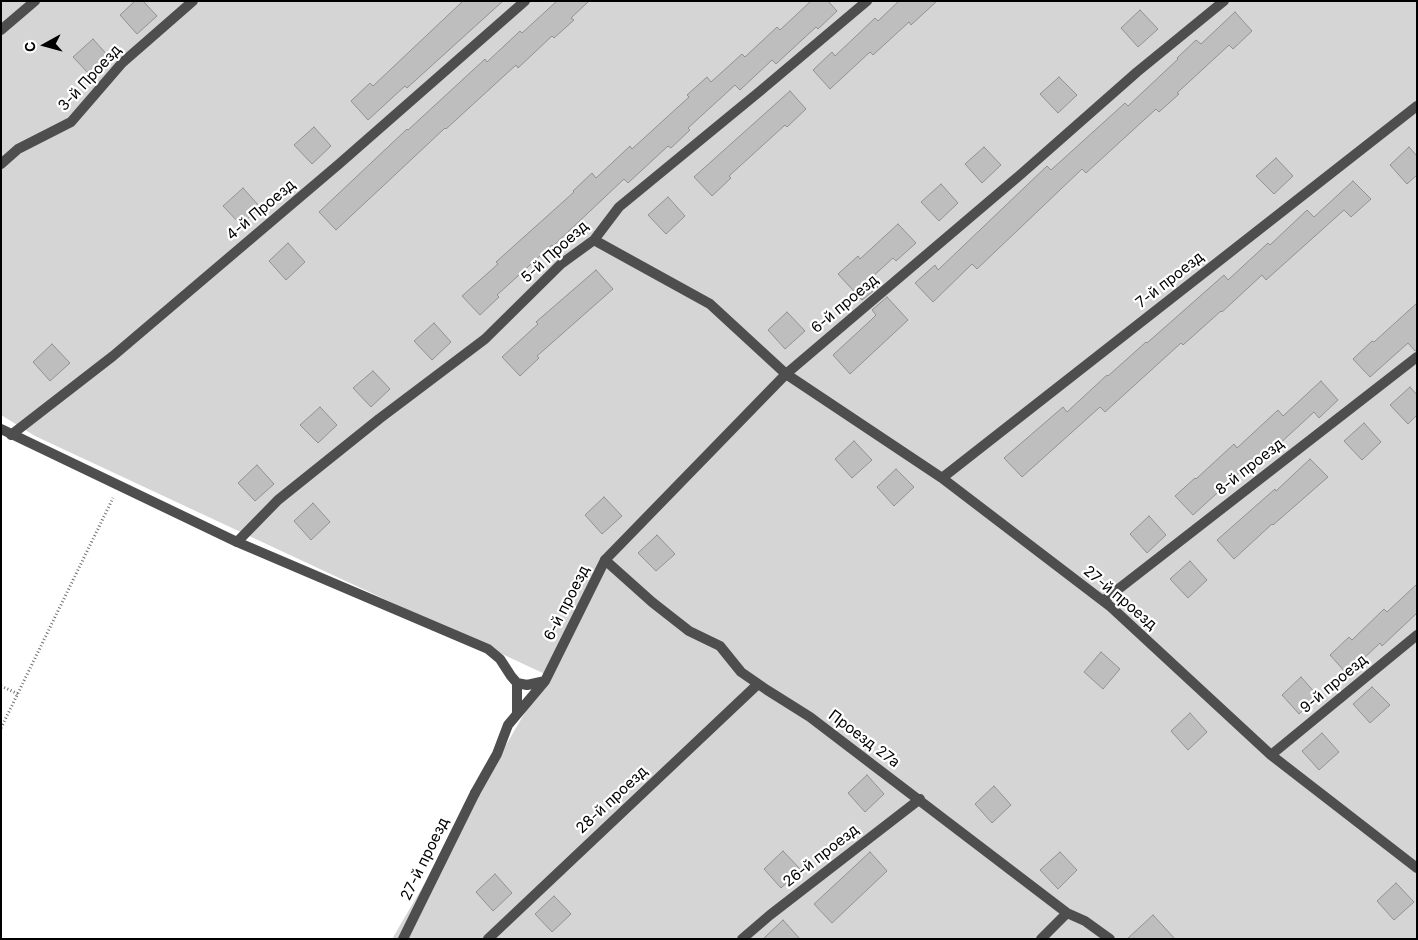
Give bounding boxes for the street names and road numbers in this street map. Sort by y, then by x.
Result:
street label: 3-й Проезд [55,41,125,115]
street label: 4-й Проезд [223,176,299,244]
street label: 5-й Проезд [518,217,592,287]
street label: 7-й проезд [1133,248,1207,312]
street label: 6-й проезд [808,271,882,337]
street label: 8-й проезд [1212,435,1288,499]
street label: 6-й проезд [540,562,594,644]
street label: 27-й проезд [1080,562,1160,634]
street label: 9-й проезд [1297,651,1371,717]
street label: Проезд 27а [825,706,903,772]
street label: 28-й проезд [573,762,651,838]
street label: 27-й проезд [397,815,453,903]
street label: 26-й проезд [780,821,862,891]

